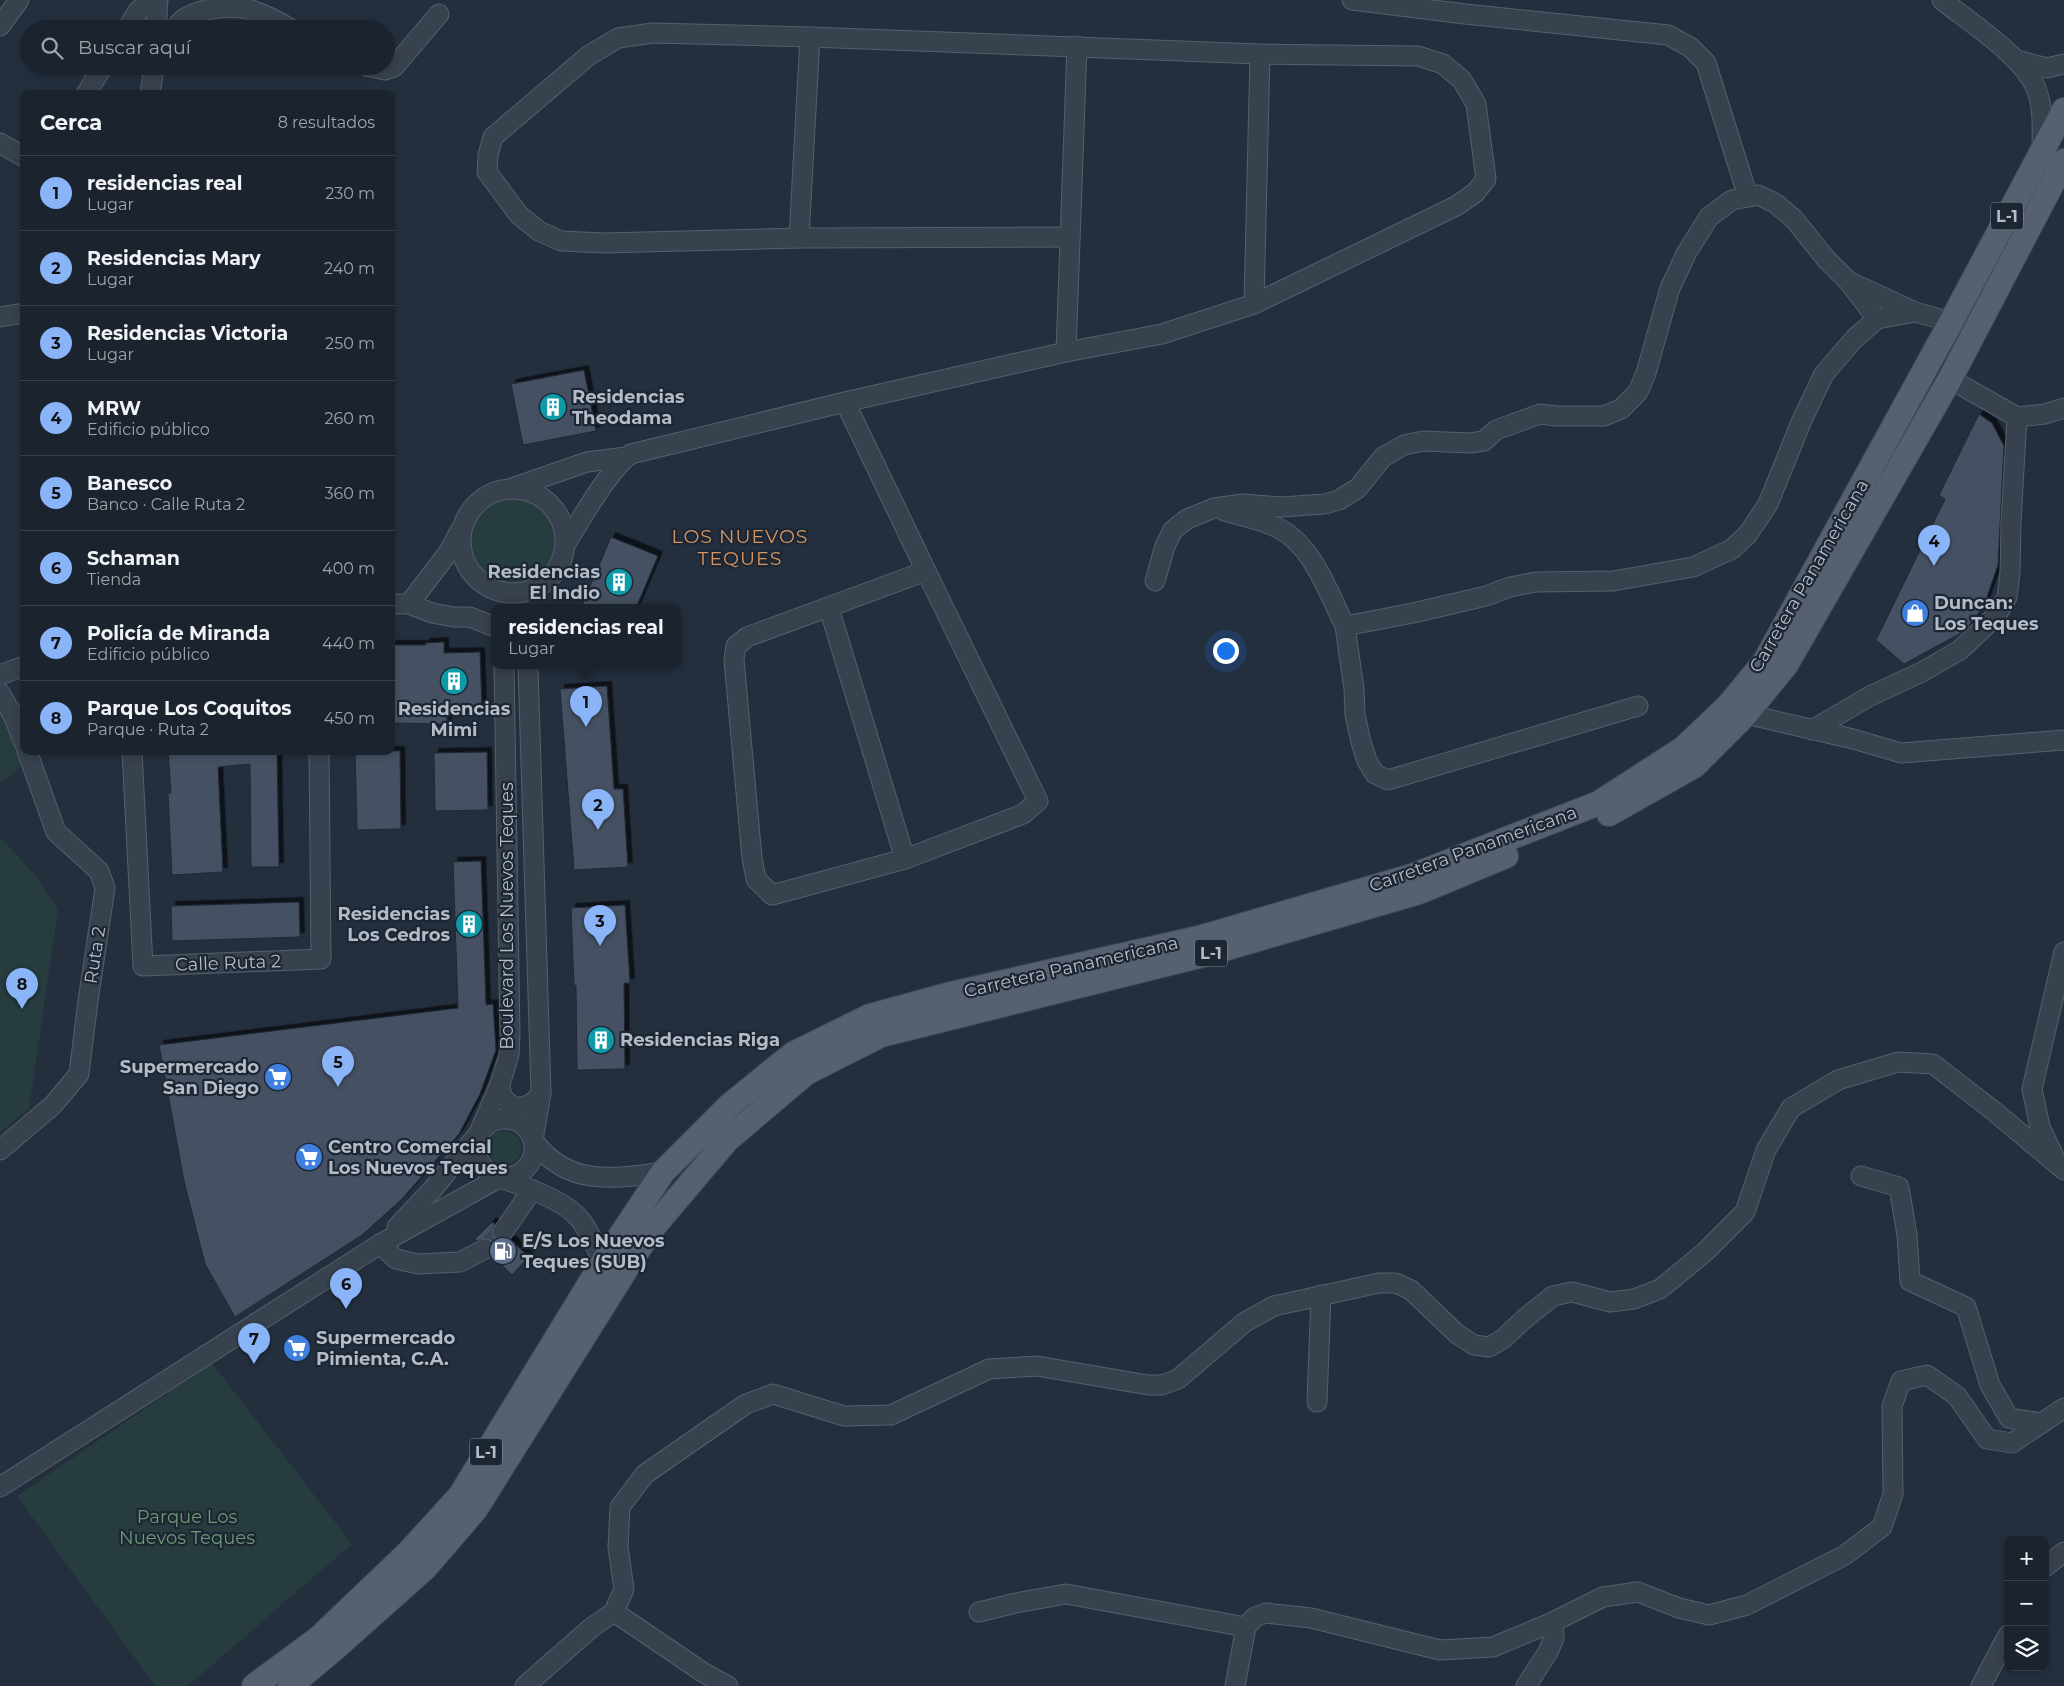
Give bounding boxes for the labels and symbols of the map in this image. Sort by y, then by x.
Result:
road number: L-1 [1991,202,2023,230]
place label: Residencias Theodama [572,386,685,429]
building icon: Residencias Theodama [538,392,568,422]
street label: Carretera Panamericana [1745,476,1873,676]
district label: LOS NUEVOS TEQUES [671,525,809,570]
pin: 4 [1918,525,1950,566]
place label: Residencias El Indio [487,561,600,604]
building icon: Residencias El Indio [604,567,634,597]
place label: Duncan: Los Teques [1934,592,2039,635]
shop icon: Duncan: Los Teques [1900,598,1930,628]
your location [1213,638,1239,664]
building icon: Residencias Mimi [439,666,469,696]
pin: 1 [570,686,602,727]
place label: Residencias Mimi [398,698,511,741]
street label: Boulevard Los Nuevos Teques [496,782,518,1050]
pin: 2 [582,789,614,830]
street label: Carretera Panamericana [1366,801,1580,897]
place label: Residencias Los Cedros [337,903,450,946]
pin: 3 [584,905,616,946]
building icon: Residencias Los Cedros [454,909,484,939]
street label: Ruta 2 [80,925,110,985]
street label: Carretera Panamericana [962,932,1180,1002]
road number: L-1 [1195,940,1227,966]
street label: Calle Ruta 2 [175,950,281,976]
pin: 8 [6,968,38,1009]
building icon: Residencias Riga [586,1025,616,1055]
place label: Residencias Riga [620,1029,780,1051]
pin: 5 [322,1046,354,1087]
place label: Supermercado San Diego [120,1056,259,1099]
supermarket icon: Supermercado San Diego [263,1062,293,1092]
place label: Centro Comercial Los Nuevos Teques [328,1136,508,1179]
supermarket icon: Centro Comercial Los Nuevos Teques [294,1142,324,1172]
place label: E/S Los Nuevos Teques (SUB) [522,1230,665,1273]
fuel station icon: E/S Los Nuevos Teques (SUB) [488,1236,518,1266]
pin: 6 [330,1268,362,1309]
pin: 7 [238,1323,270,1364]
place label: Supermercado Pimienta, C.A. [316,1327,456,1370]
supermarket icon: Supermercado Pimienta, C.A. [282,1333,312,1363]
road number: L-1 [470,1438,502,1465]
park label: Parque Los Nuevos Teques [119,1506,255,1549]

